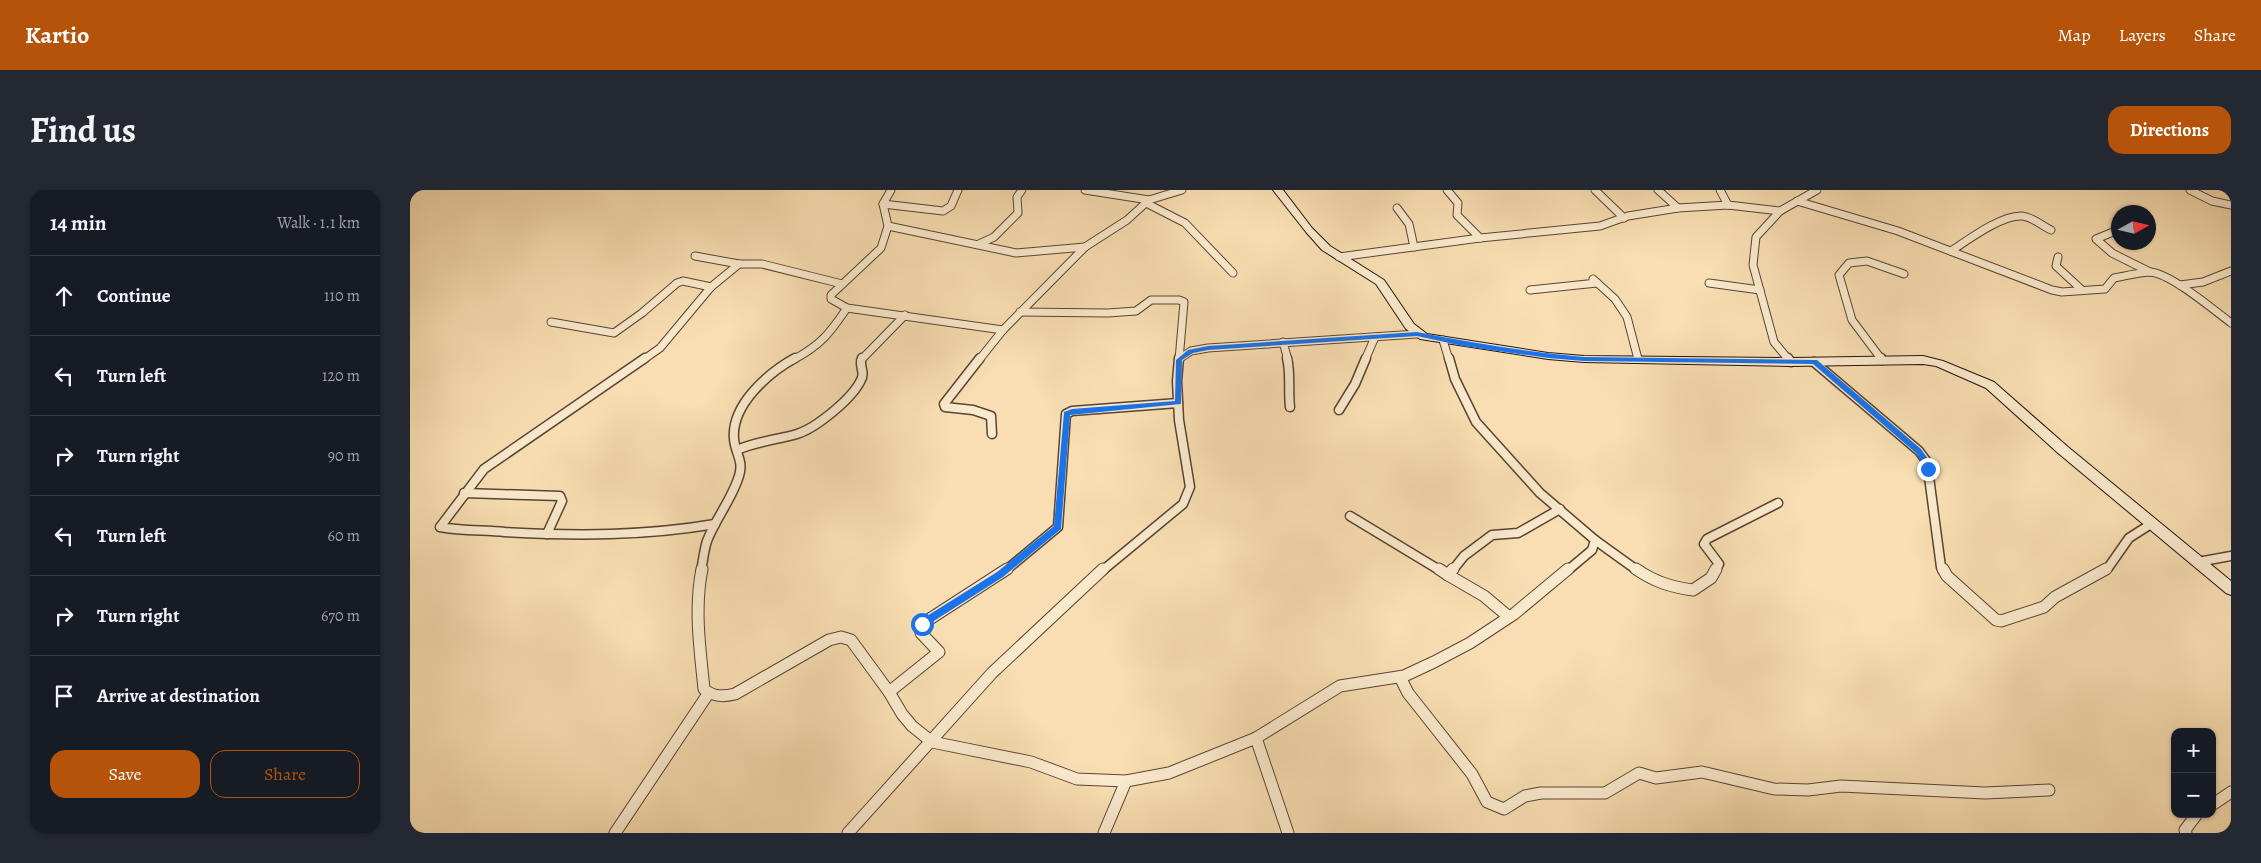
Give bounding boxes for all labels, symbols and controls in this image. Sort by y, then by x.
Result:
text: Kartio [25,19,89,51]
text: Map [2058,23,2091,47]
text: Layers [2119,23,2166,47]
text: Share [2194,23,2236,47]
text: Find us [30,106,136,154]
button: Directions [2108,106,2231,154]
north arrow [2111,205,2156,250]
text: 14 min [50,209,107,237]
text: Walk · 1.1 km [277,212,360,234]
icon: ahead [50,282,78,310]
text: Continue [97,283,171,309]
text: 110 m [324,285,360,307]
icon: left [50,362,78,390]
text: Turn left [97,363,166,389]
text: 120 m [322,365,360,387]
icon: right [50,442,78,470]
text: Turn right [97,443,179,469]
text: 90 m [328,445,360,467]
route end [1917,458,1940,481]
icon: left [50,522,78,550]
text: Turn left [97,523,166,549]
text: 60 m [328,525,360,547]
icon: right [50,602,78,630]
text: Turn right [97,603,179,629]
text: 670 m [321,605,360,627]
route start [911,613,934,636]
icon: arrive [50,682,78,710]
text: Arrive at destination [97,683,260,709]
map controls [2171,728,2216,818]
button: + [2171,728,2216,773]
button: Save [50,750,200,798]
button: Share [210,750,360,798]
button: − [2171,773,2216,818]

